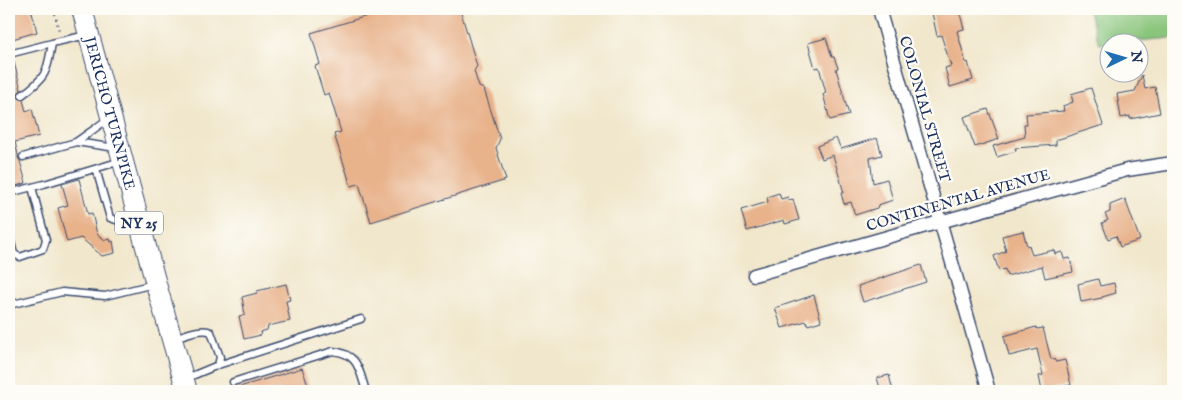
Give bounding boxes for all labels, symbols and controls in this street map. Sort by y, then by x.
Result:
north arrow [1100,32,1150,82]
street label: JERICHO TURNPIKE [79,33,139,192]
street label: COLONIAL STREET [895,34,954,184]
text: N [1126,49,1145,64]
street label: CONTINENTAL AVENUE [864,165,1052,236]
road number: NY 25 [115,212,163,234]

